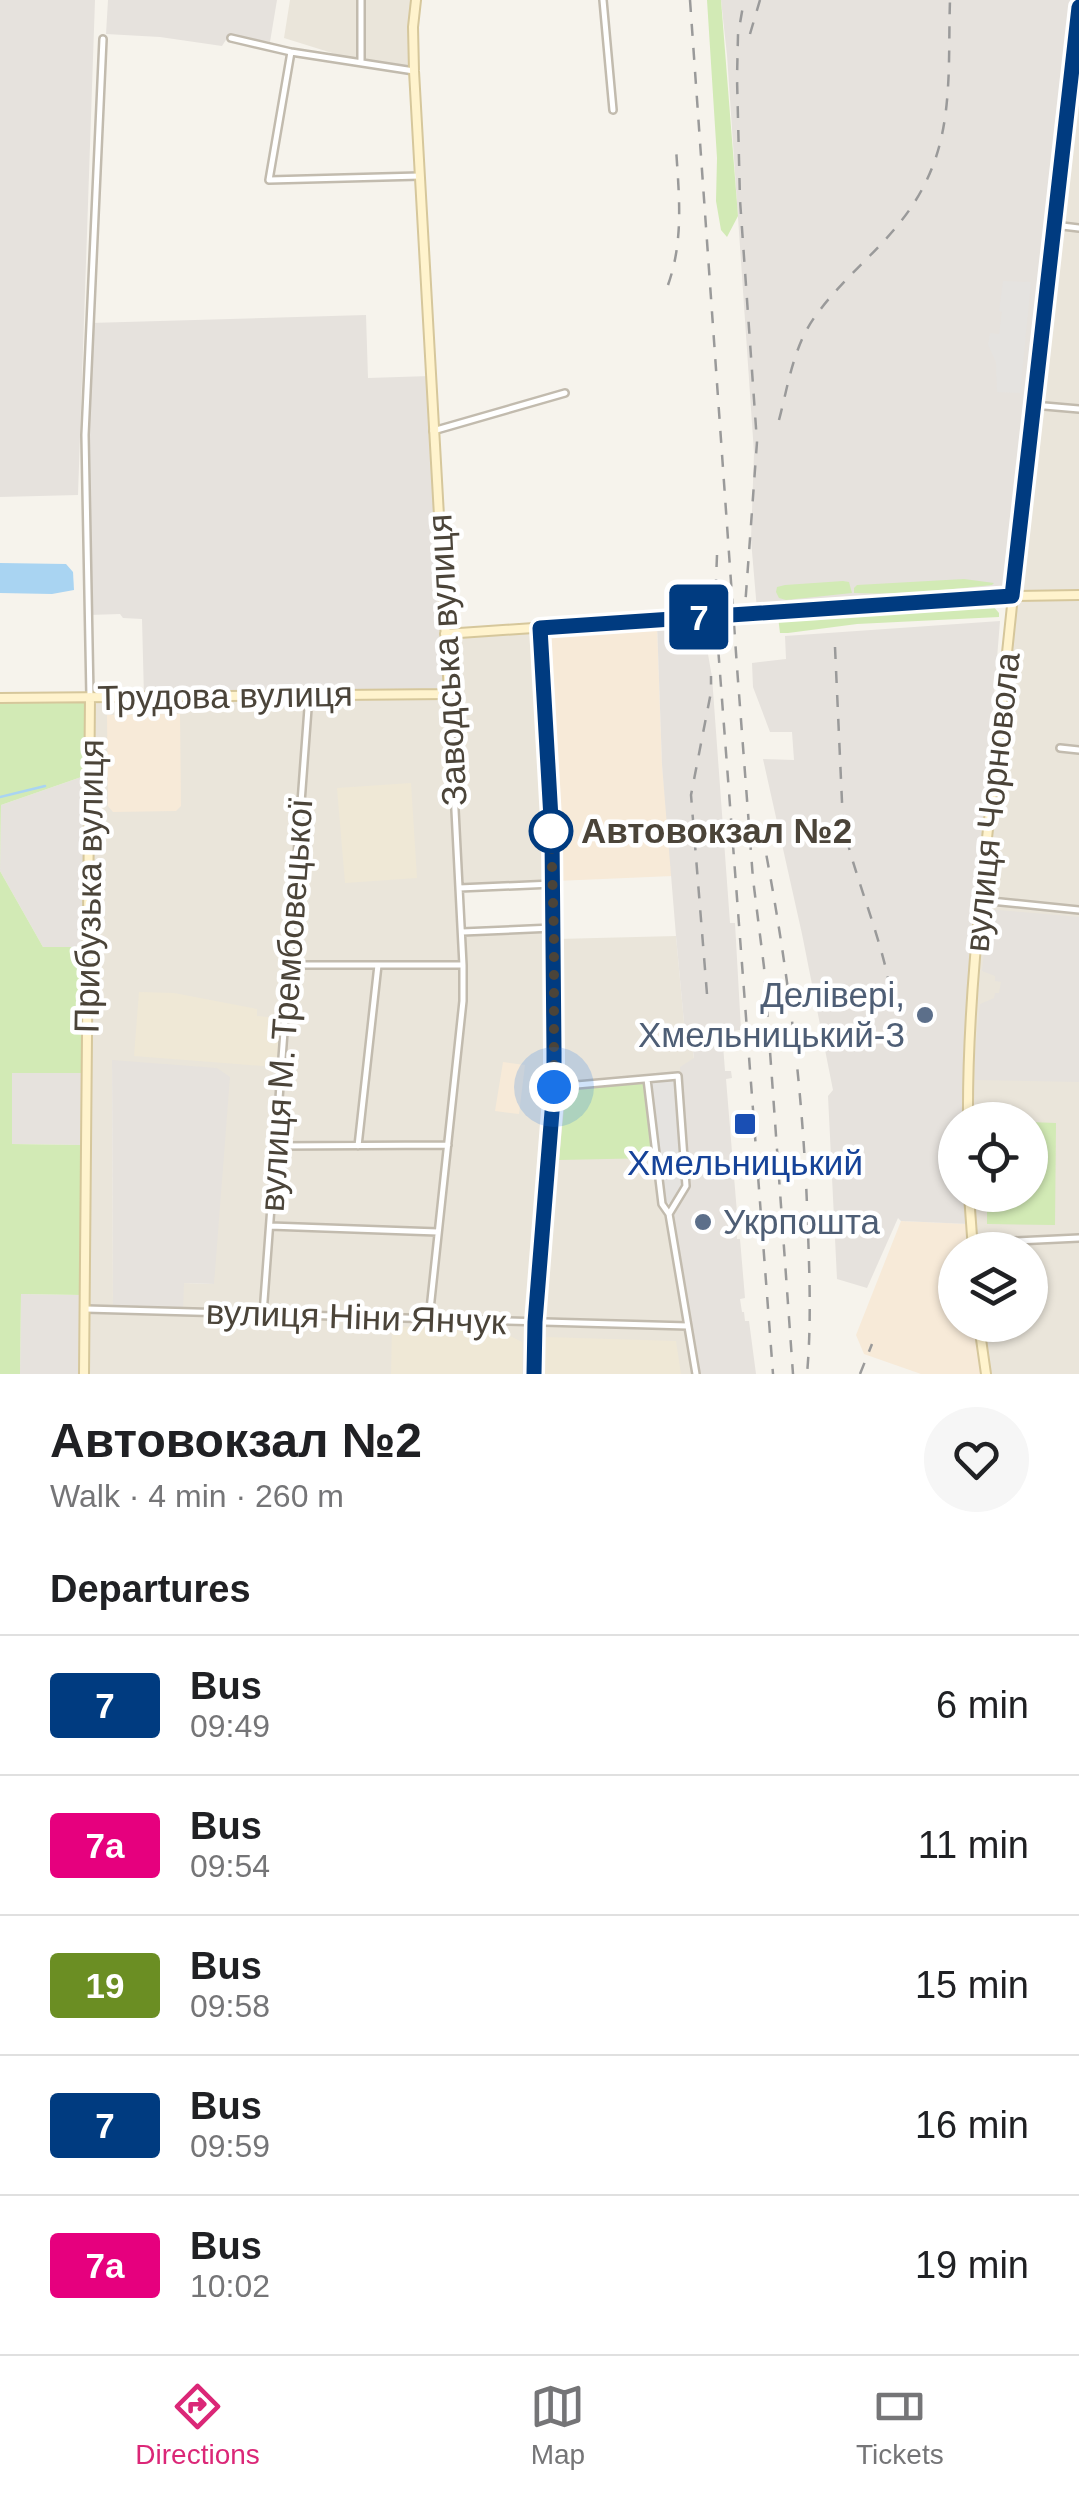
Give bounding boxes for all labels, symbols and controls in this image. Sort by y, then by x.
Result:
street label: Заводська вулиця [419,513,474,807]
line badge: 7 [666,584,732,650]
text: 7 [689,598,709,637]
street label: вулиця Чорновола [956,650,1027,954]
street label: Трудова вулиця [97,674,353,717]
street label: Прибузька вулиця [66,739,111,1033]
street label: вулиця М. Трембовецької [252,797,319,1213]
marker: Автовокзал №2 [530,810,572,852]
place label: Автовокзал №2 [581,811,852,850]
place label: Делівері, Хмельницький-3 [638,975,905,1054]
marker: Делівері, Хмельницький-3 [914,1004,936,1026]
your location [529,1062,579,1112]
map controls [938,1102,1048,1342]
button: locate [938,1102,1048,1212]
marker: Хмельницький [732,1111,758,1137]
place label: Хмельницький [627,1143,863,1182]
place label: Укрпошта [723,1202,881,1241]
marker: Укрпошта [692,1211,714,1233]
button: layers [938,1232,1048,1342]
street label: вулиця Ніни Янчук [205,1292,508,1341]
button: heart [924,1407,1029,1512]
text: Автовокзал №2 [50,1414,422,1467]
text: Walk · 4 min · 260 m [50,1478,344,1514]
text: Departures [50,1568,251,1610]
text: Bus [190,1665,262,1707]
text: 6 min [936,1684,1029,1726]
text: 7 [95,1686,115,1725]
text: 09:49 [190,1708,270,1744]
text: Bus [190,1805,262,1847]
text: 11 min [918,1824,1029,1866]
text: 7а [86,1826,124,1865]
text: 09:54 [190,1848,270,1884]
text: Bus [190,1945,262,1987]
text: 15 min [915,1964,1029,2006]
text: 19 [86,1966,124,2005]
text: 09:58 [190,1988,270,2024]
text: Bus [190,2085,262,2127]
text: 16 min [915,2104,1029,2146]
text: 7 [95,2106,115,2145]
text: 09:59 [190,2128,270,2164]
text: Bus [190,2225,262,2267]
text: 19 min [915,2244,1029,2286]
text: 7а [86,2246,124,2285]
text: 10:02 [190,2268,270,2304]
tab: Directions [135,2379,260,2471]
tab: Map [530,2379,585,2471]
tab: Tickets [856,2379,944,2471]

